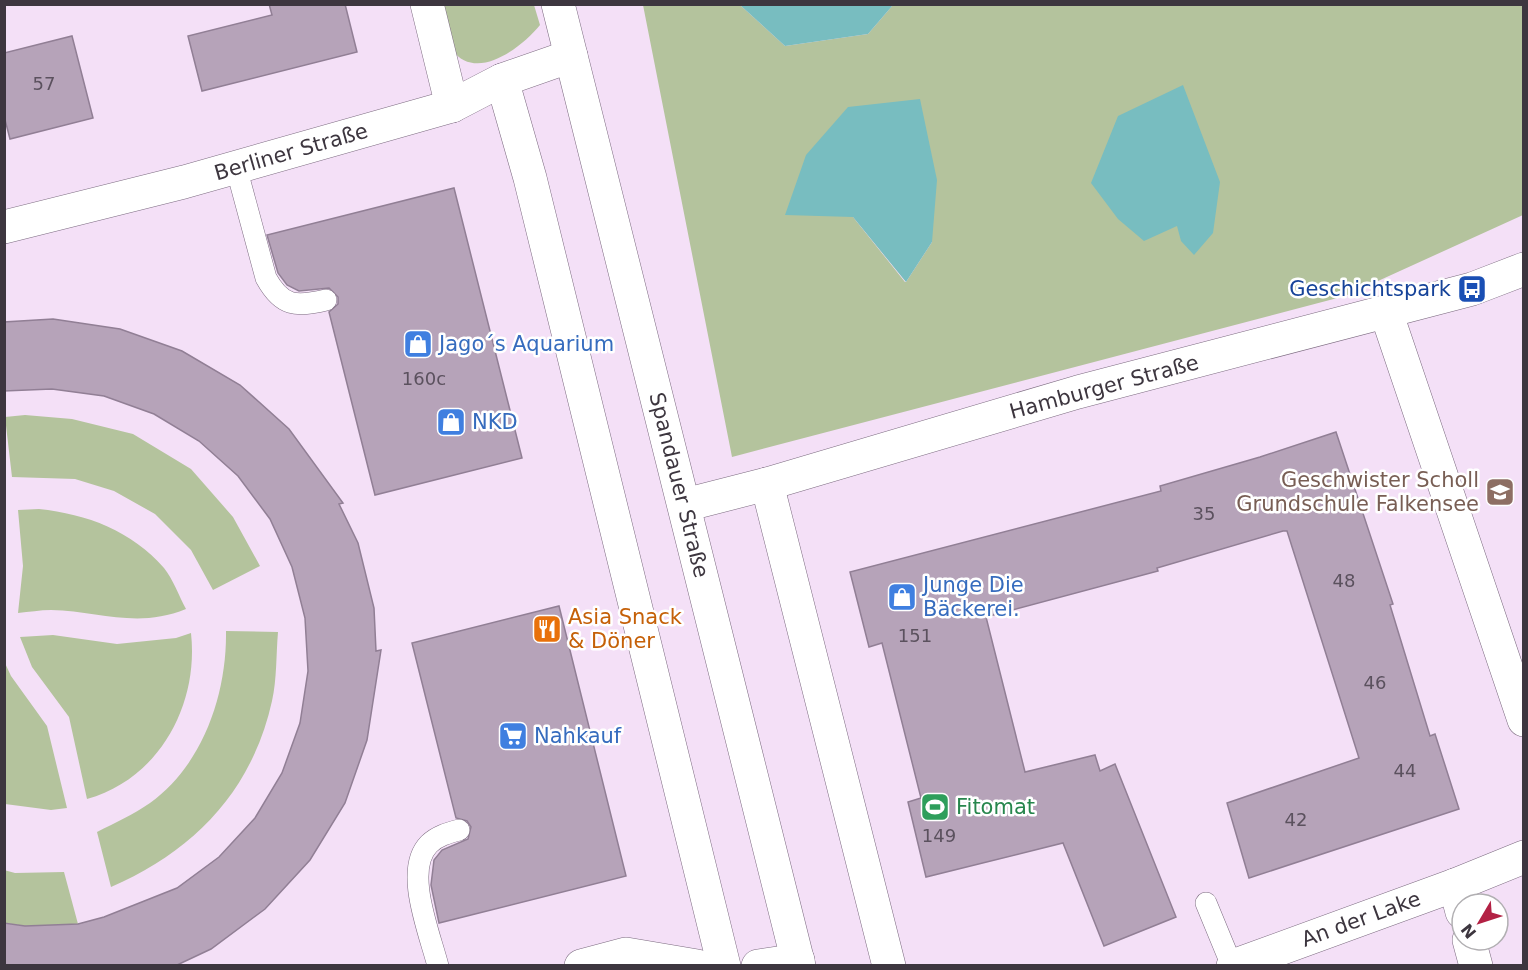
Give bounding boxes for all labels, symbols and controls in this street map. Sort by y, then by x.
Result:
house number: 57 [33,73,55,94]
street label: Berliner Straße [212,119,370,185]
bus stop icon: Geschichtspark [1456,273,1488,305]
place label: Geschichtspark [1289,277,1452,301]
shop icon: Jago´s Aquarium [402,328,434,360]
place label: Jago´s Aquarium [437,332,614,356]
street label: Hamburger Straße [1007,350,1201,424]
house number: 160c [402,368,446,389]
street label: Spandauer Straße [644,390,714,580]
shop icon: NKD [435,406,467,438]
place label: NKD [472,410,518,434]
place label: Geschwister Scholl Grundschule Falkensee [1236,468,1479,516]
school or university icon: Geschwister Scholl Grundschule Falkensee [1484,476,1516,508]
house number: 35 [1193,503,1215,524]
house number: 48 [1333,570,1355,591]
place label: Junge Die Bäckerei. [921,573,1024,621]
shop icon: Junge Die Bäckerei. [886,581,918,613]
place label: Asia Snack & Döner [568,605,683,653]
restaurant icon: Asia Snack & Döner [531,613,563,645]
house number: 151 [898,625,932,646]
house number: 46 [1364,672,1386,693]
supermarket icon: Nahkauf [497,720,529,752]
place label: Nahkauf [534,724,622,748]
house number: 44 [1394,760,1416,781]
sports icon: Fitomat [919,791,951,823]
place label: Fitomat [956,795,1035,819]
house number: 42 [1285,809,1307,830]
house number: 149 [922,825,956,846]
street label: An der Lake [1298,886,1424,952]
north arrow [1450,892,1510,952]
text: N [1457,920,1480,942]

